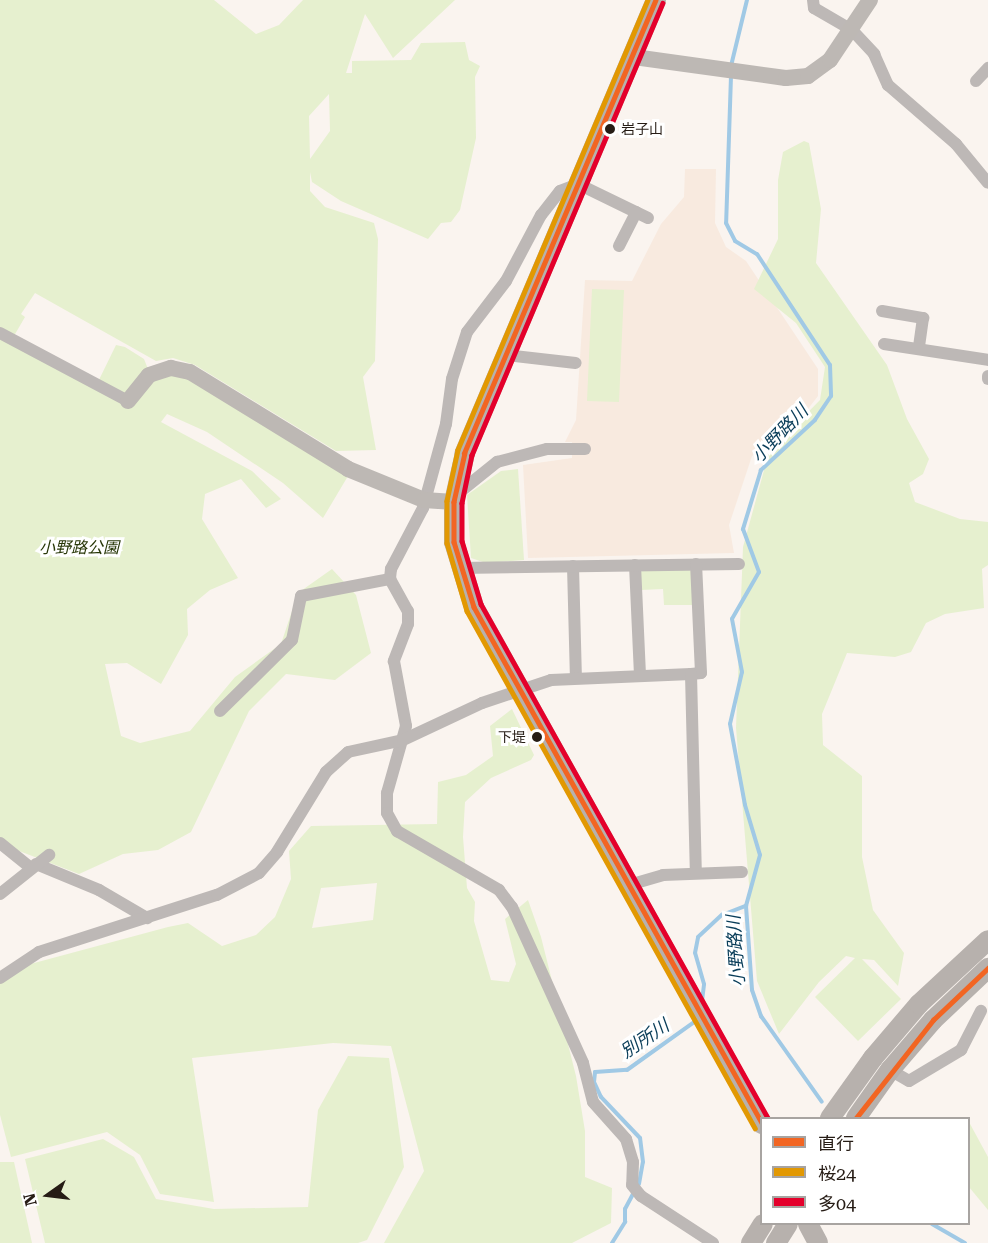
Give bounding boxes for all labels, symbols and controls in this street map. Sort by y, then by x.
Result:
place label: 岩子山 [621,121,663,137]
marker: 岩子山 [604,123,616,135]
water label: 小野路川 [747,401,813,467]
park label: 小野路公園 [39,538,119,558]
place label: 下堤 [498,729,526,745]
marker: 下堤 [531,731,543,743]
water label: 小野路川 [723,914,749,988]
water label: 別所川 [617,1015,673,1063]
legend [760,1117,970,1225]
text: 直行 [818,1133,854,1154]
text: 桜24 [818,1163,856,1184]
north arrow [18,1165,78,1225]
text: N [19,1191,41,1208]
text: 多04 [818,1193,856,1214]

